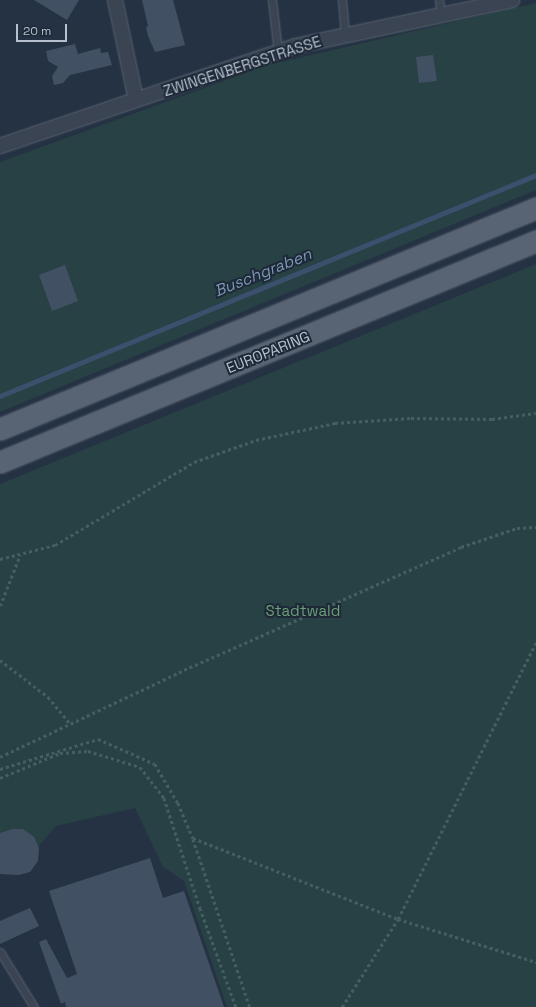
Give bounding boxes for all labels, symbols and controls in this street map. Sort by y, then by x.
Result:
scale bar [18,16,69,42]
text: 20 m [23,23,51,39]
street label: ZWINGENBERGSTRASSE [161,32,323,100]
water label: Buschgraben [212,245,314,301]
street label: EUROPARING [224,327,312,377]
park label: Stadtwald [266,602,340,620]

